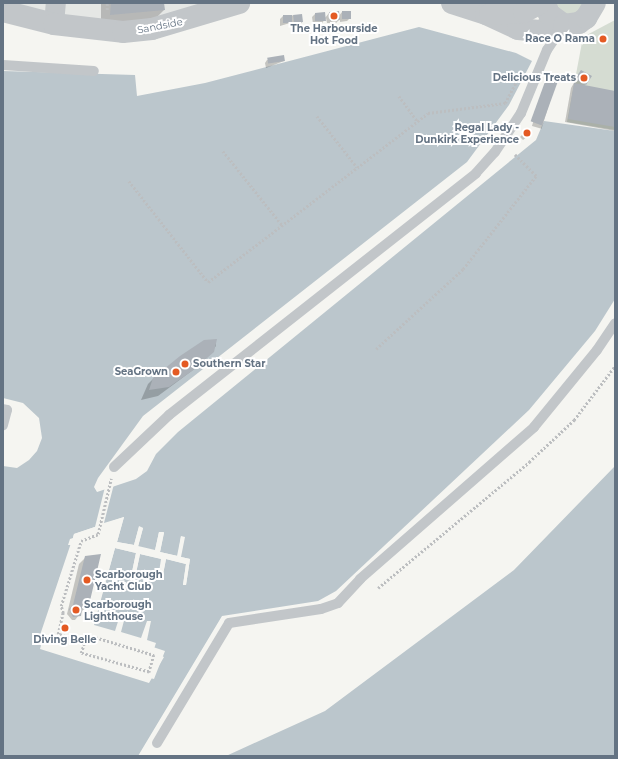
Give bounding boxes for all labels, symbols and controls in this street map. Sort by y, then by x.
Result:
marker: The Harbourside Hot Food [329,11,339,21]
street label: Sandside [136,16,184,36]
place label: The Harbourside Hot Food [291,22,377,46]
place label: Race O Rama [525,33,595,45]
marker: Race O Rama [598,34,608,44]
place label: Delicious Treats [493,72,576,84]
marker: Delicious Treats [579,73,589,83]
place label: Regal Lady - Dunkirk Experience [415,121,519,144]
marker: Regal Lady - Dunkirk Experience [522,128,532,138]
place label: Southern Star [193,358,265,370]
marker: Southern Star [180,359,190,369]
place label: SeaGrown [115,366,168,378]
marker: SeaGrown [171,367,181,377]
place label: Scarborough Yacht Club [95,568,163,592]
marker: Scarborough Yacht Club [82,575,92,585]
place label: Scarborough Lighthouse [84,598,152,622]
marker: Scarborough Lighthouse [71,605,81,615]
marker: Diving Belle [60,623,70,633]
place label: Diving Belle [33,634,97,646]

